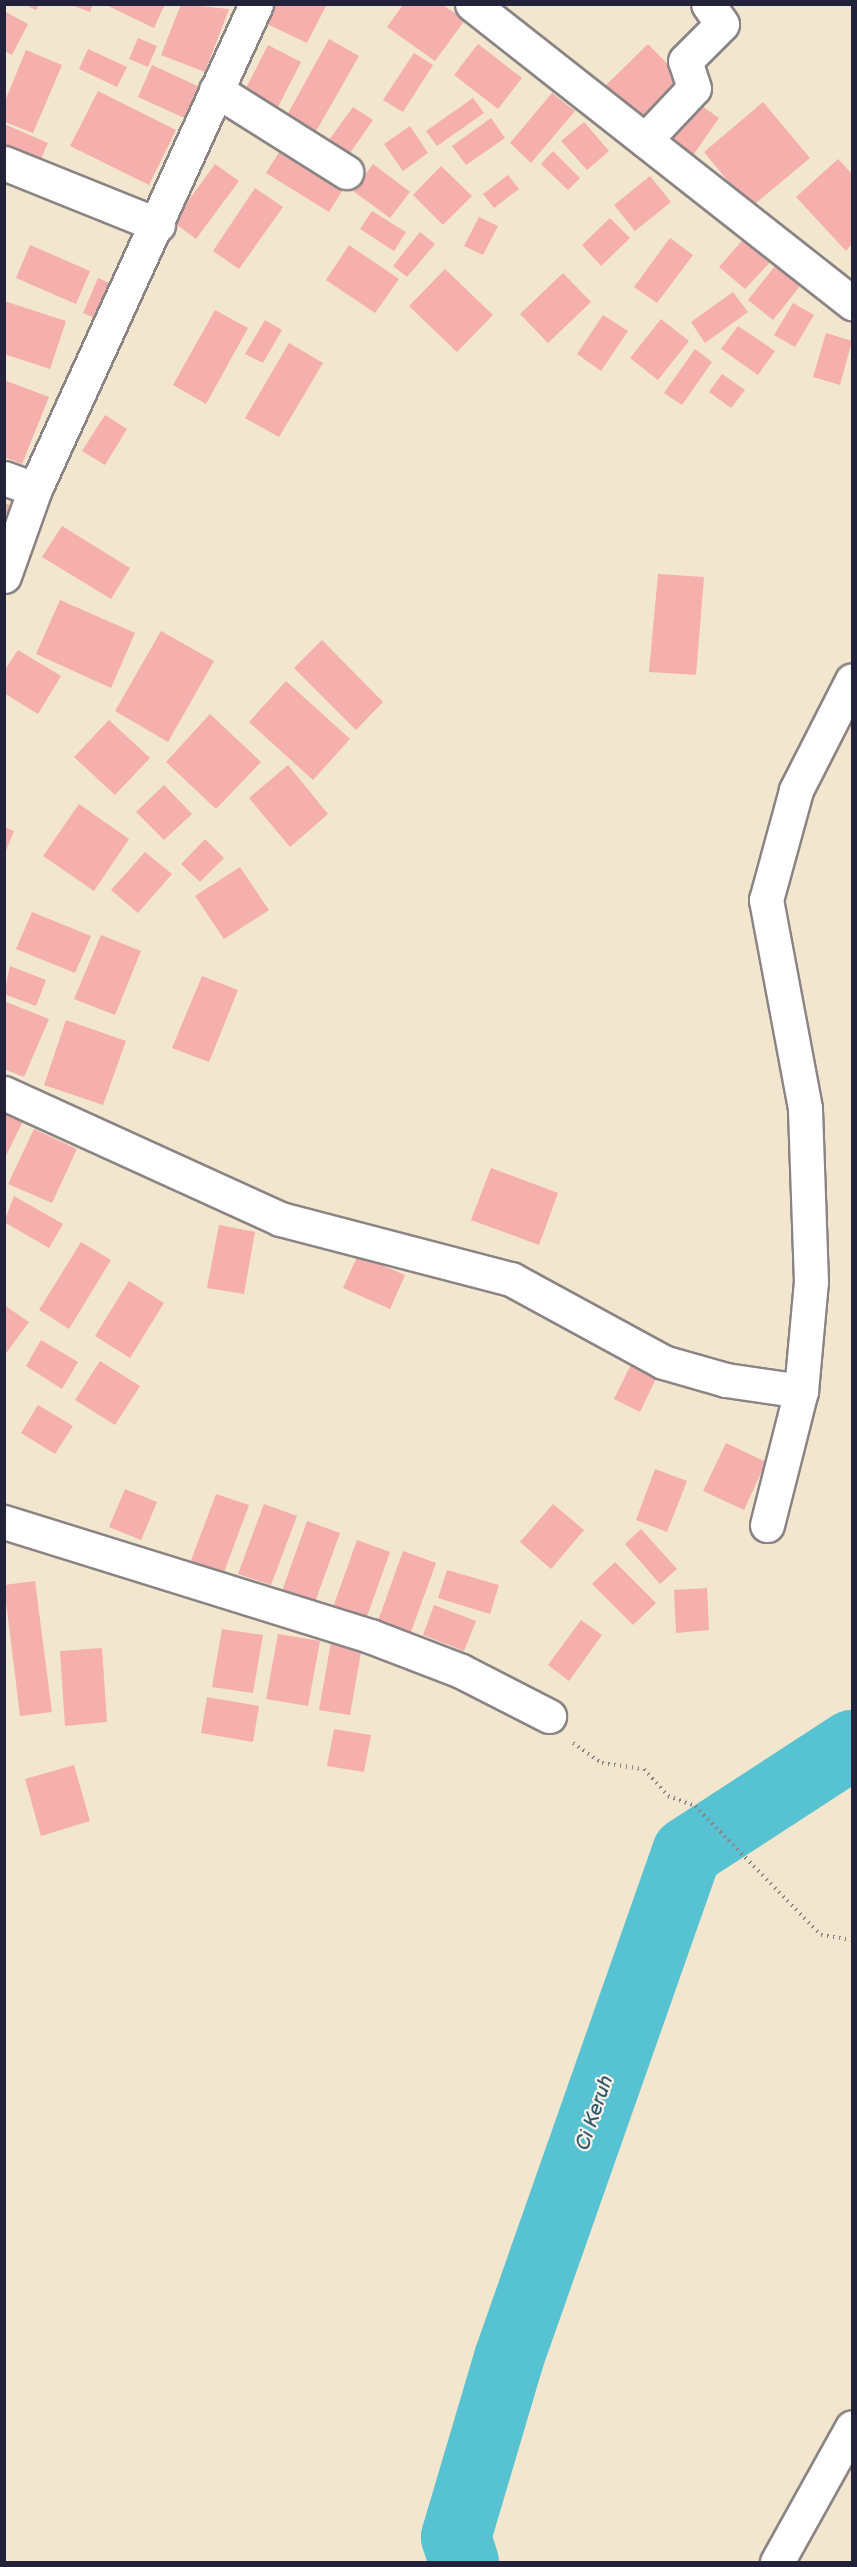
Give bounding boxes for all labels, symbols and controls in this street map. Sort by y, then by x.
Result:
water label: Ci Keruh [571,2072,619,2154]

